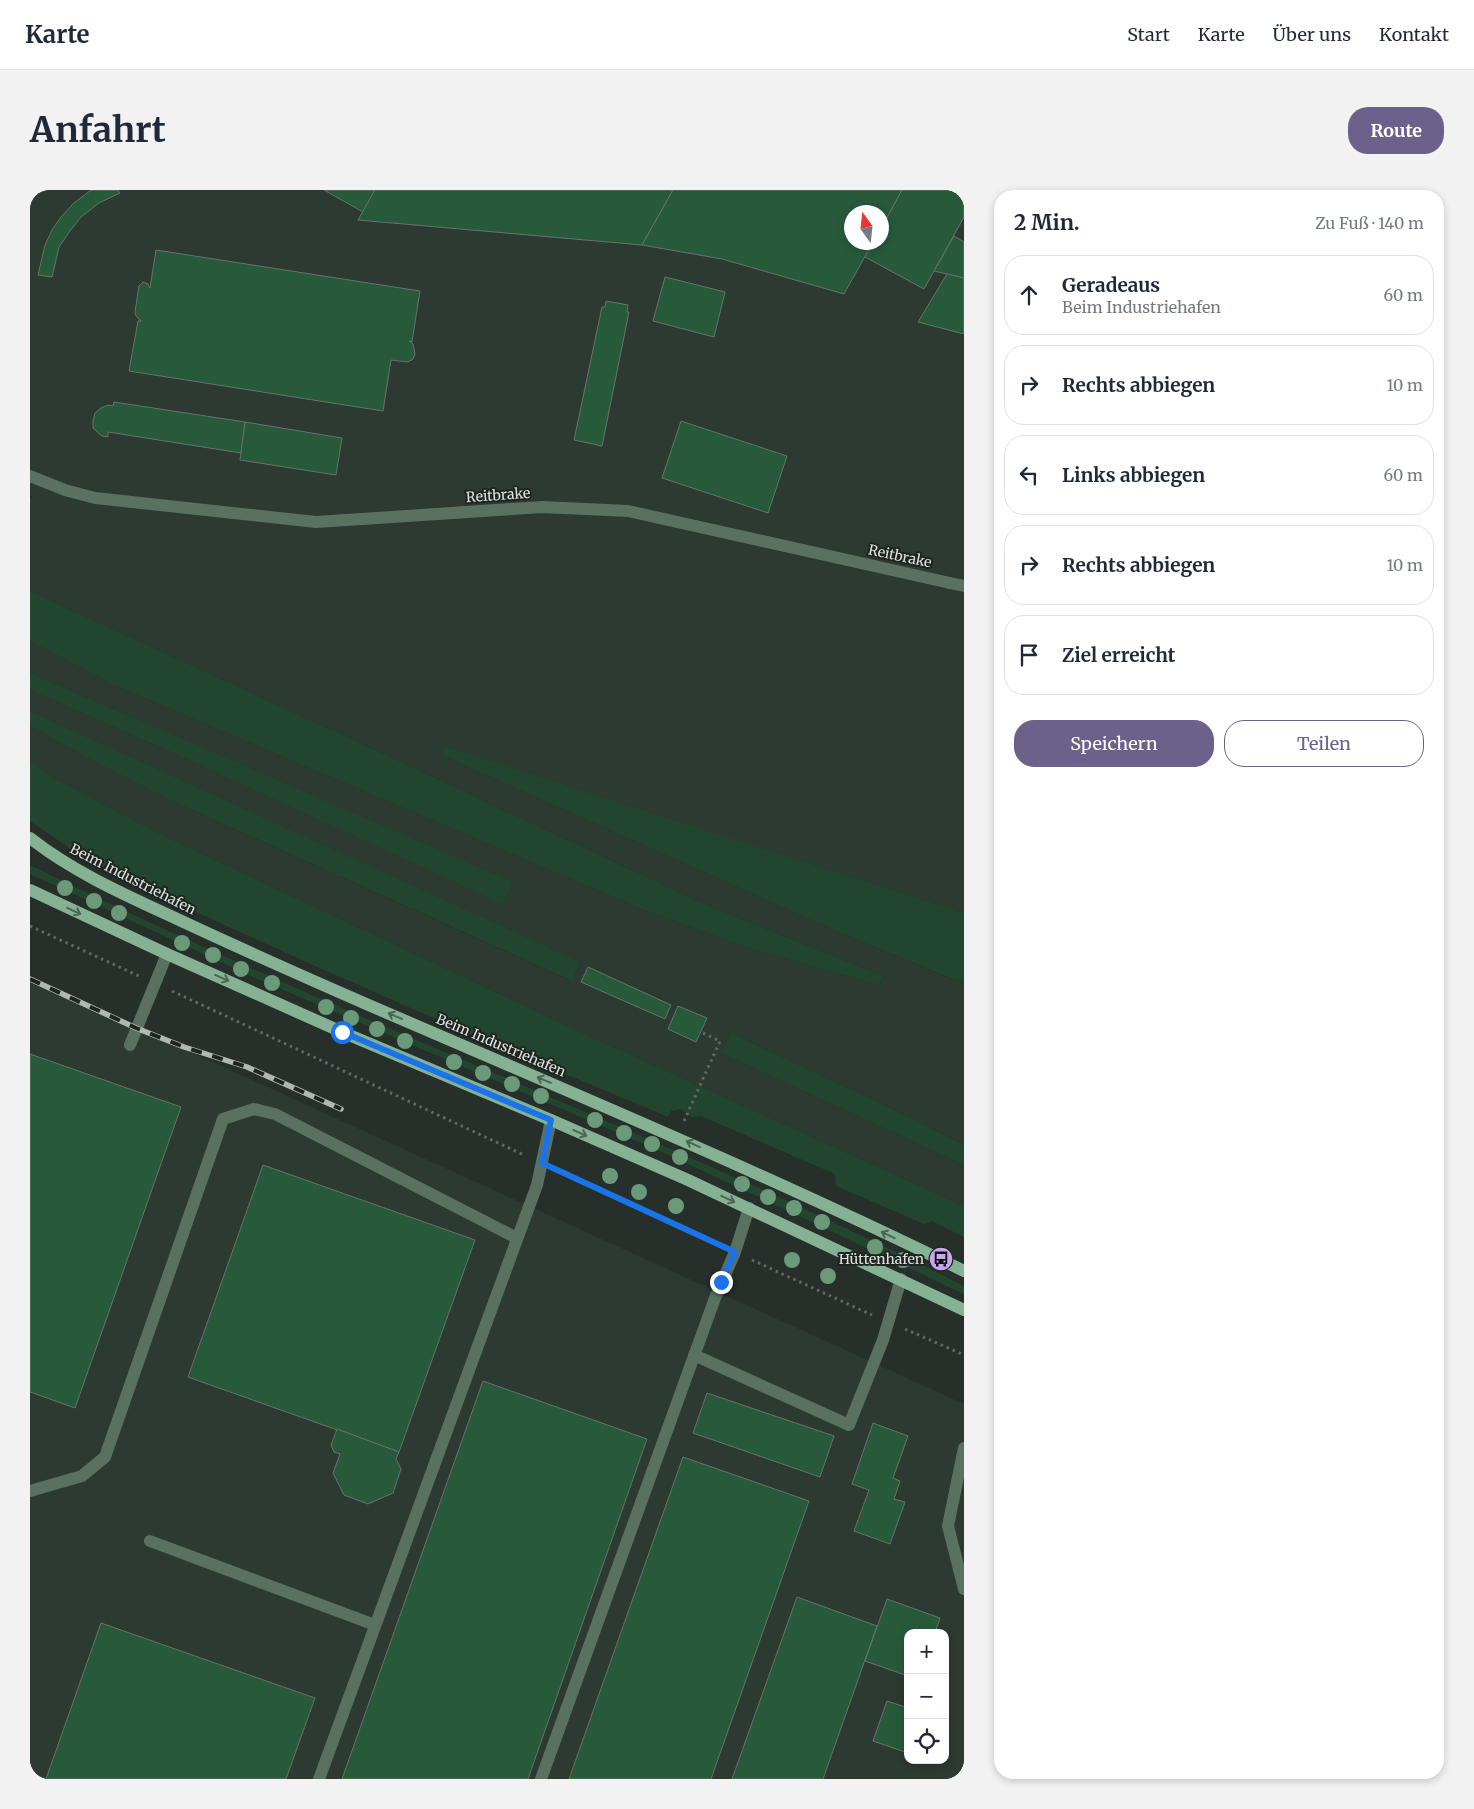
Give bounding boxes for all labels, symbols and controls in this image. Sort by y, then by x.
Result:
text: Karte [25,19,90,50]
text: Start [1127,23,1170,46]
text: Karte [1198,23,1245,46]
text: Über uns [1273,23,1351,46]
text: Kontakt [1379,23,1449,46]
button: Route [1348,107,1444,154]
text: Anfahrt [30,108,166,152]
north arrow [844,205,889,250]
text: 2 Min. [1014,209,1080,236]
text: Zu Fuß · 140 m [1315,213,1424,233]
text: Geradeaus [1062,273,1160,297]
icon: ahead [1015,281,1043,309]
text: 60 m [1383,285,1423,305]
text: Beim Industriehafen [1062,297,1221,317]
icon: right [1015,371,1043,399]
text: Rechts abbiegen [1062,373,1215,397]
text: 10 m [1386,375,1423,395]
icon: left [1015,461,1043,489]
text: Links abbiegen [1062,463,1205,487]
text: 60 m [1383,465,1423,485]
street label: Reitbrake [465,484,531,506]
street label: Reitbrake [867,541,933,571]
icon: right [1015,551,1043,579]
text: Rechts abbiegen [1062,553,1215,577]
text: 10 m [1386,555,1423,575]
icon: arrive [1015,641,1043,669]
text: Ziel erreicht [1062,643,1175,667]
button: Speichern [1014,720,1214,767]
button: Teilen [1224,720,1424,767]
street label: Beim Industriehafen [67,839,199,919]
one-way arrow [66,906,81,916]
one-way arrow [214,974,229,984]
one-way arrow [388,1010,403,1020]
street label: Beim Industriehafen [433,1010,569,1080]
route start [331,1021,354,1044]
one-way arrow [537,1074,552,1084]
one-way arrow [572,1128,587,1138]
one-way arrow [686,1139,701,1149]
one-way arrow [721,1194,736,1204]
one-way arrow [881,1229,896,1239]
bus stop icon: Hüttenhafen [928,1246,954,1272]
place label: Hüttenhafen [839,1250,924,1268]
route end [710,1271,733,1294]
map controls [904,1629,949,1764]
button: + [904,1629,949,1674]
button: − [904,1674,949,1719]
button: locate [904,1719,949,1764]

